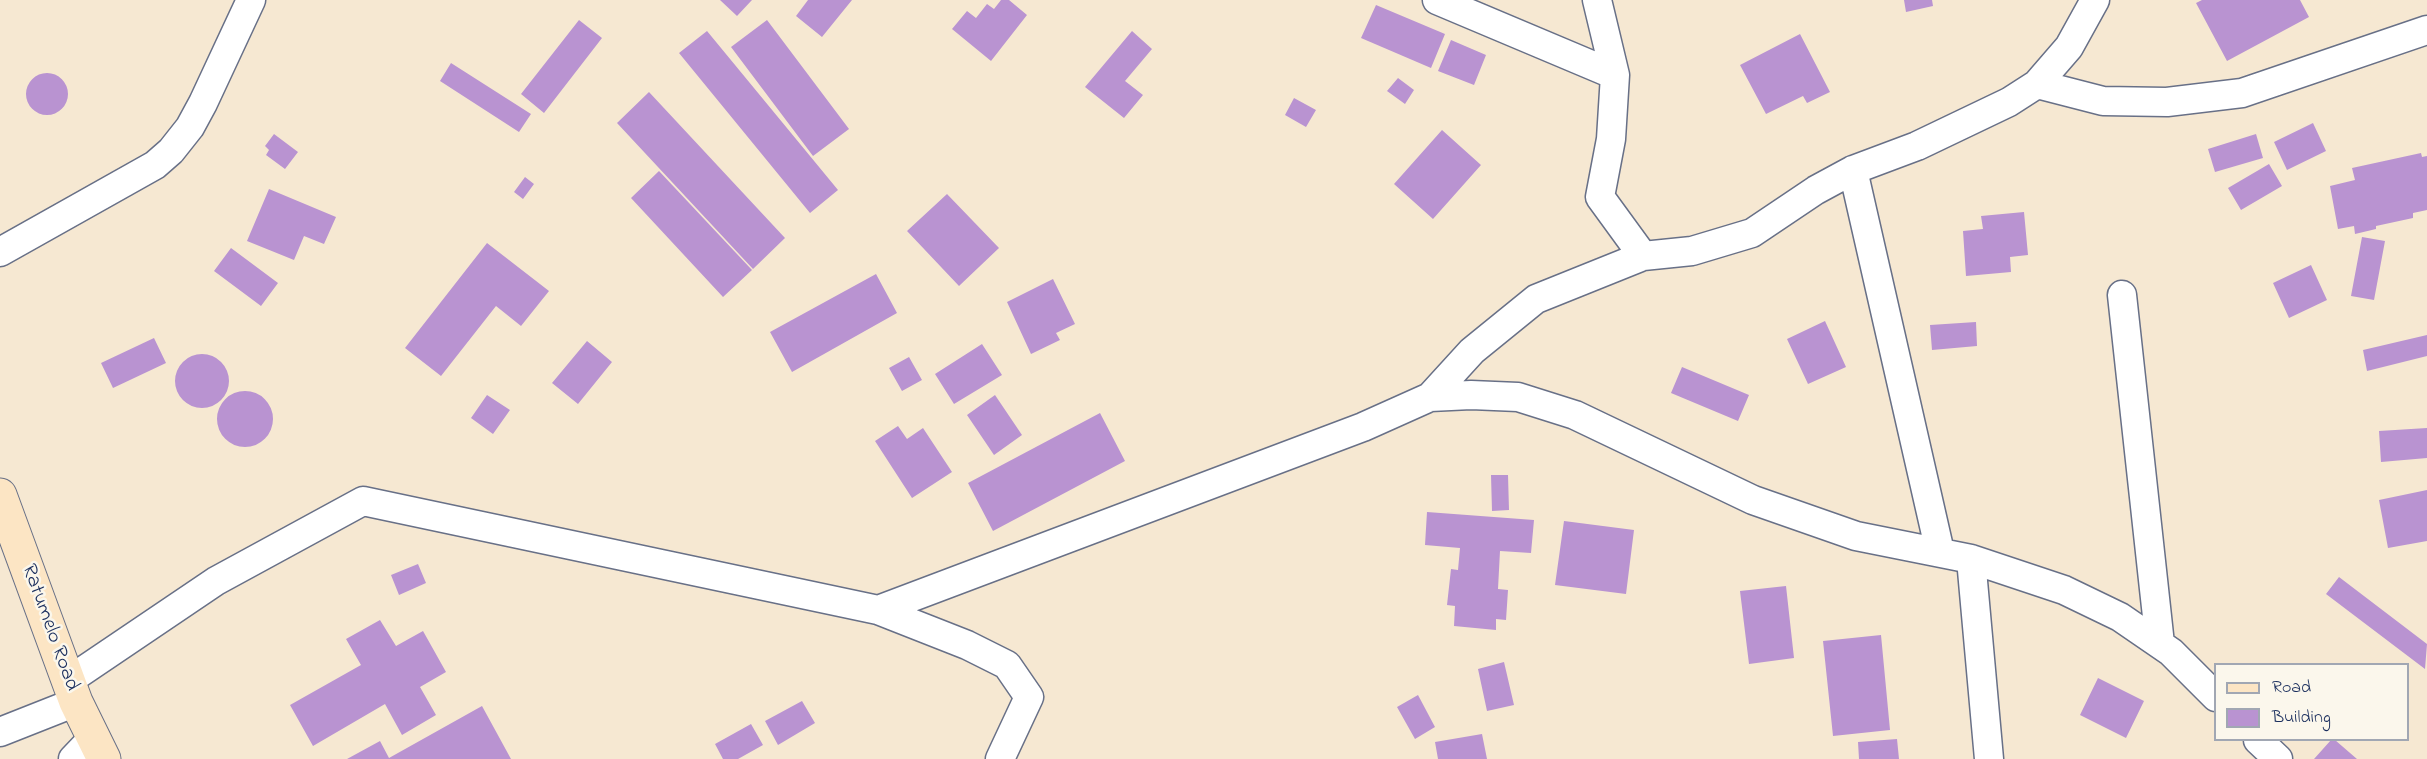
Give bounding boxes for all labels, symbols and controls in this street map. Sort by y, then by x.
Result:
street label: Ratumelo Road [14,561,84,695]
legend [2214,663,2409,741]
text: Road [2272,675,2311,701]
text: Building [2272,705,2331,731]

